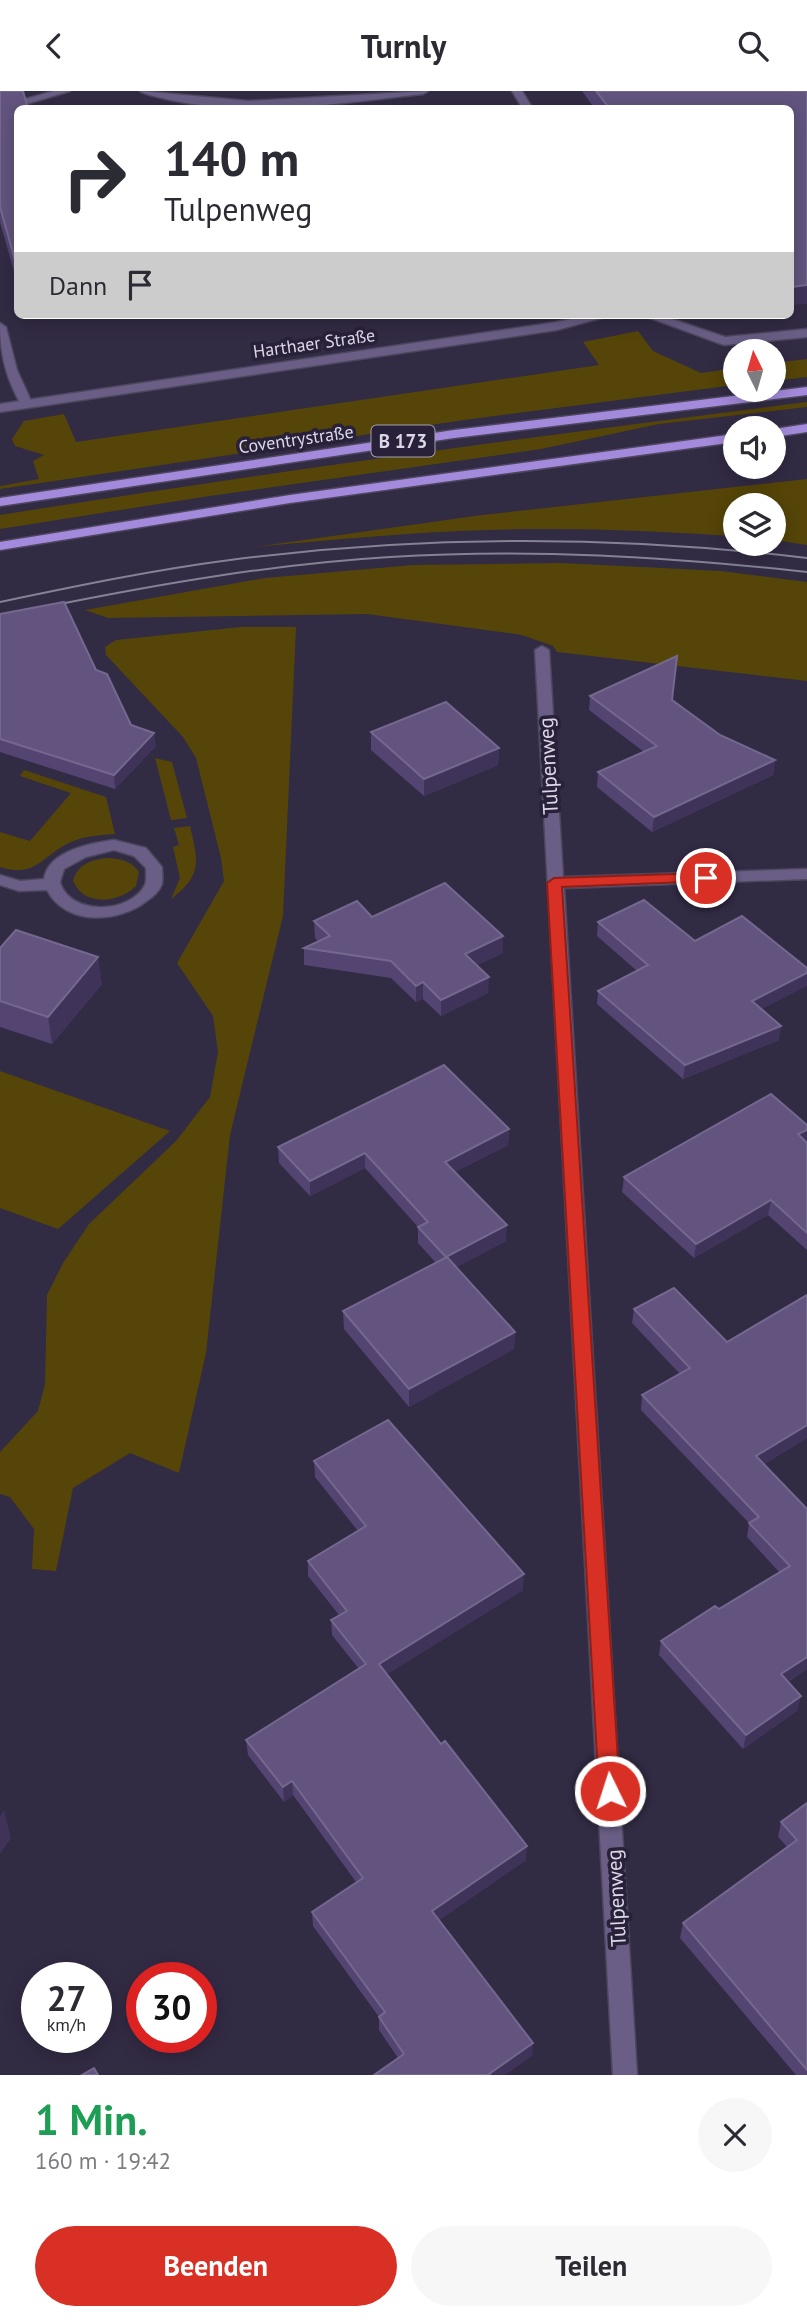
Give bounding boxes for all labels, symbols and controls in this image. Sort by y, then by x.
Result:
text: Turnly [361,25,446,67]
icon: back [35,27,73,65]
icon: search [734,27,772,65]
text: 140 m [164,126,299,190]
icon: right [49,133,140,224]
text: Tulpenweg [164,188,312,230]
icon: arrive [121,266,159,304]
text: Dann [49,269,107,302]
street label: Harthaer Straße [251,323,377,363]
north arrow [723,339,786,403]
map controls [723,339,786,556]
button: sound [723,416,786,479]
street label: Coventrystraße [237,420,355,458]
road number: B 173 [372,425,434,457]
button: layers [723,493,786,556]
street label: Tulpenweg [532,717,564,815]
pin [676,848,736,908]
icon: arrive [687,859,725,897]
position arrow [573,1754,647,1828]
street label: Tulpenweg [600,1849,632,1947]
speed limit sign: 30 [126,1962,217,2053]
text: 27 [47,1975,86,2021]
text: km/h [47,2013,86,2036]
text: 1 Min. [35,2092,148,2147]
button: close [698,2098,772,2172]
text: 160 m · 19:42 [35,2146,171,2175]
button: Beenden [35,2226,397,2306]
button: Teilen [411,2226,772,2306]

